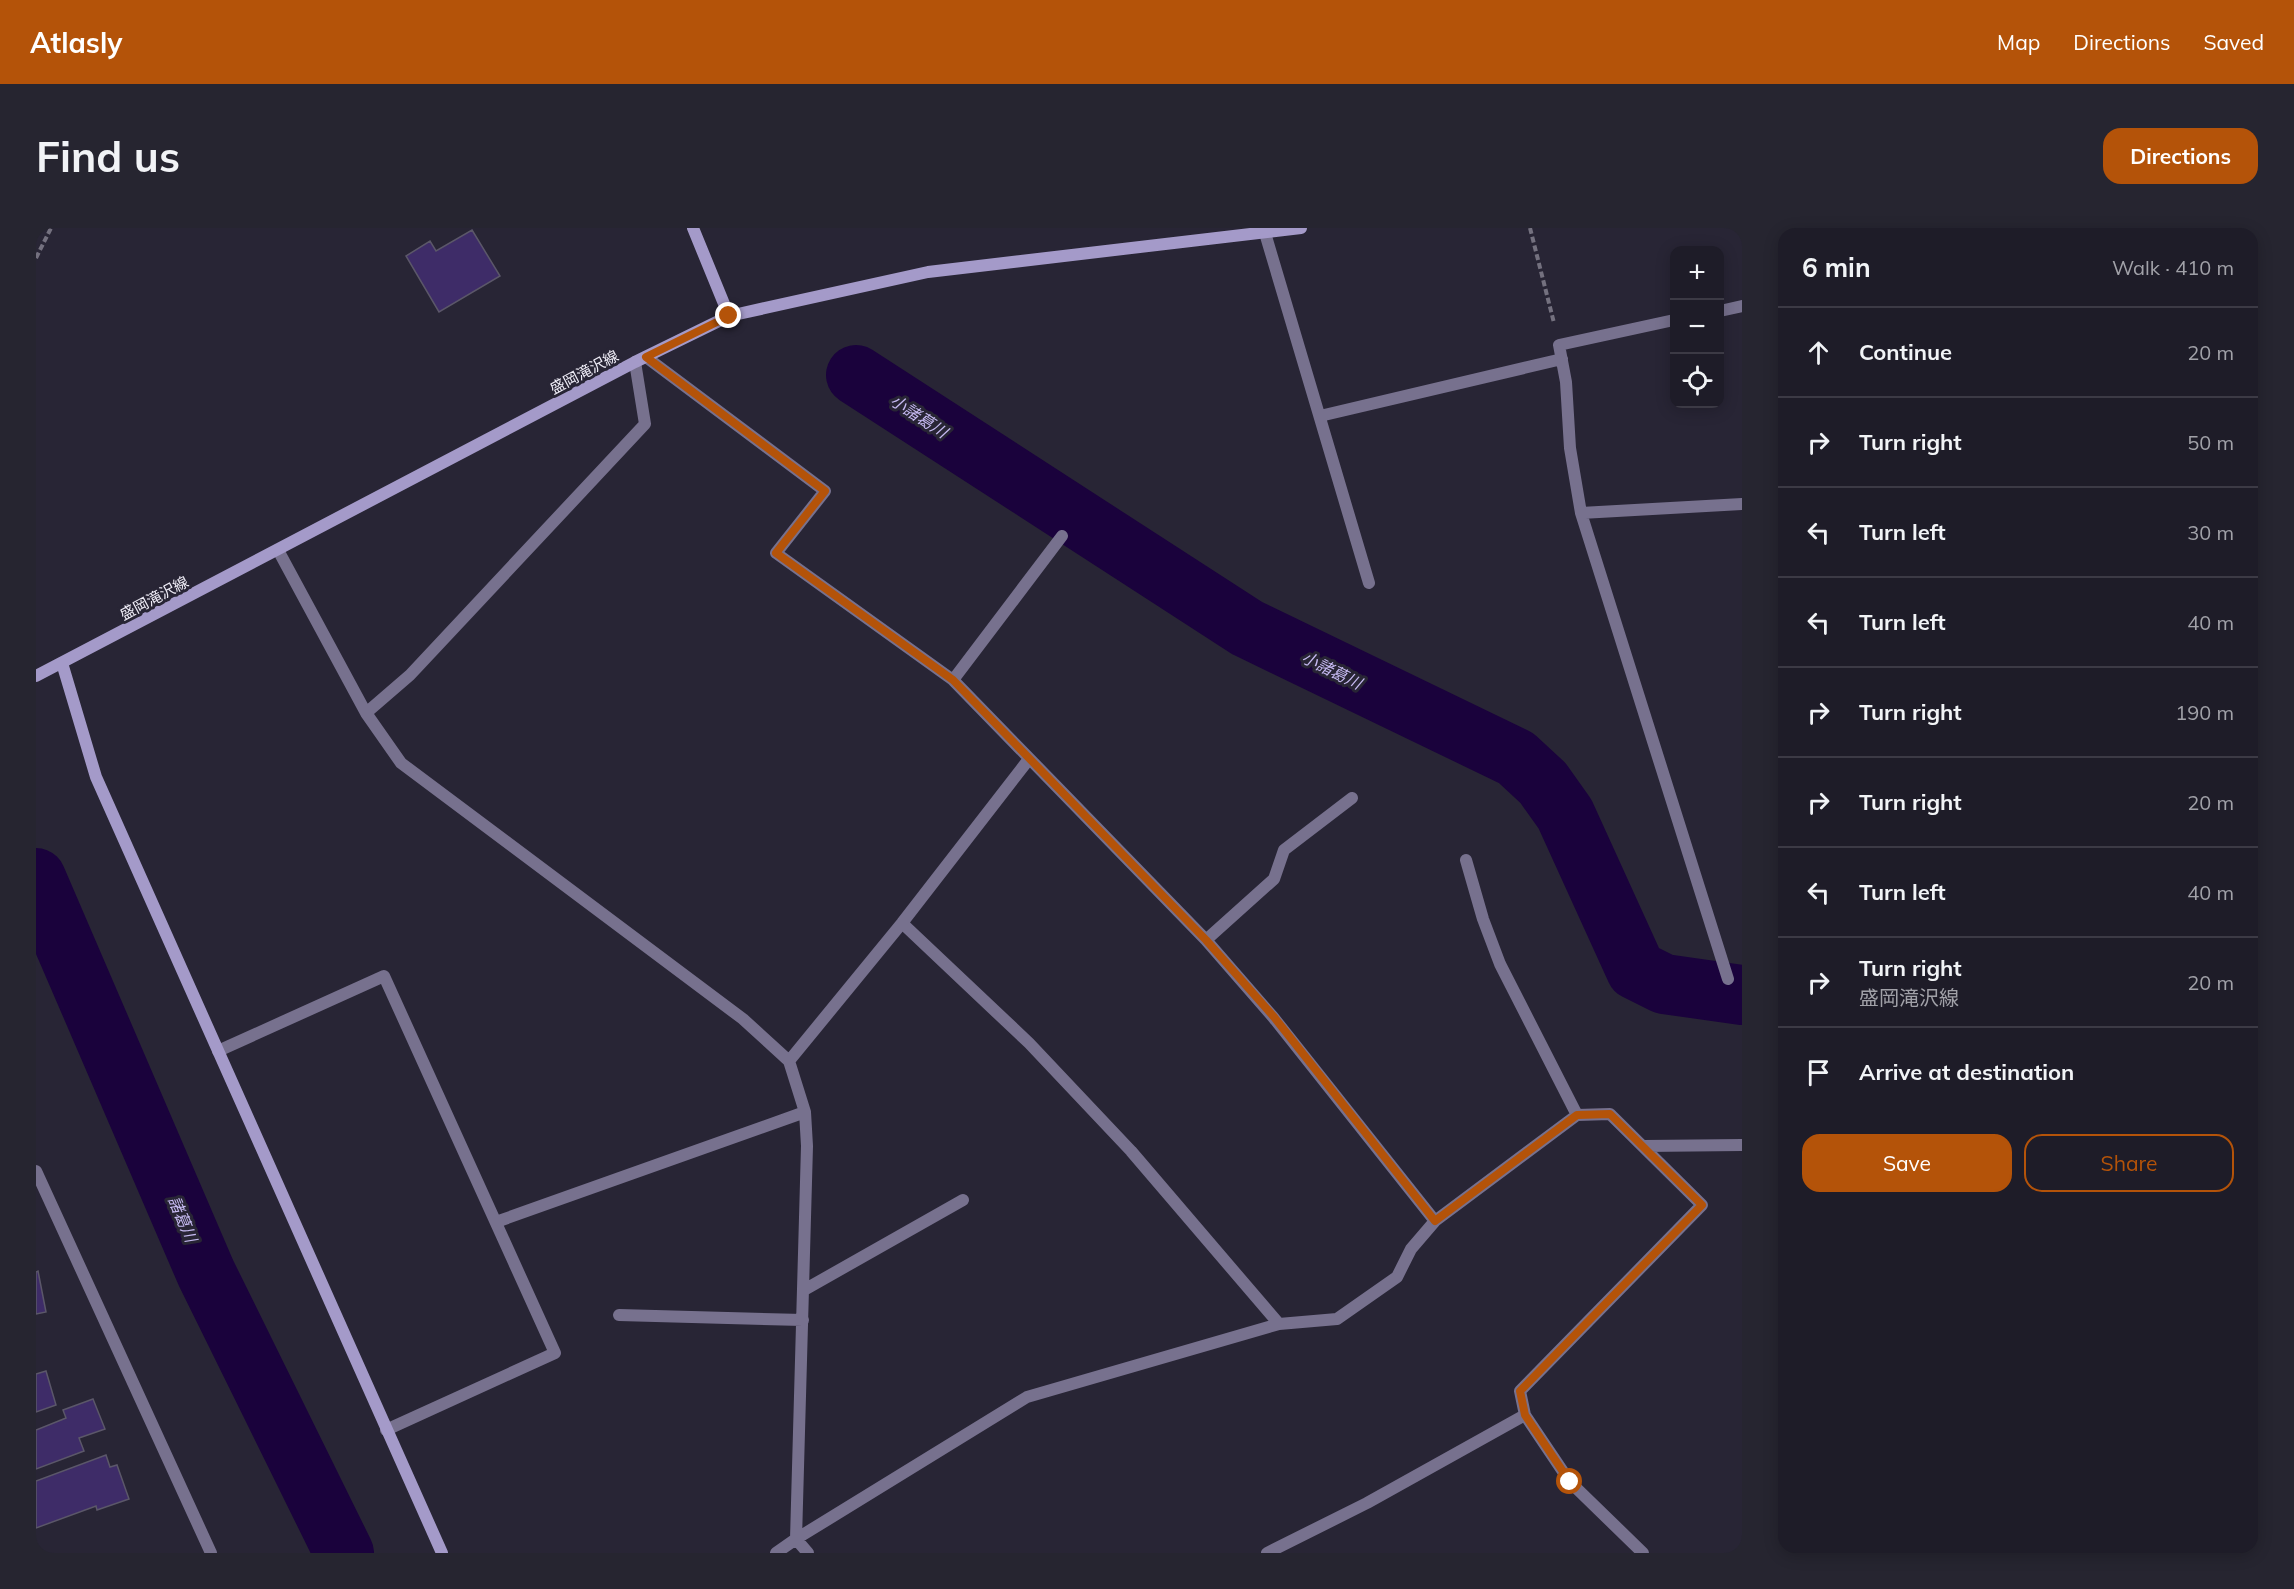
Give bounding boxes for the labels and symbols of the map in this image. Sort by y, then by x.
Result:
route end [715,302,741,328]
street label: 盛岡滝沢線 [546,346,622,398]
water label: 小諸葛川 [887,390,953,443]
street label: 盛岡滝沢線 [116,572,192,624]
water label: 小諸葛川 [1299,647,1367,694]
water label: 諸葛川 [164,1193,202,1247]
route start [1556,1468,1582,1494]

